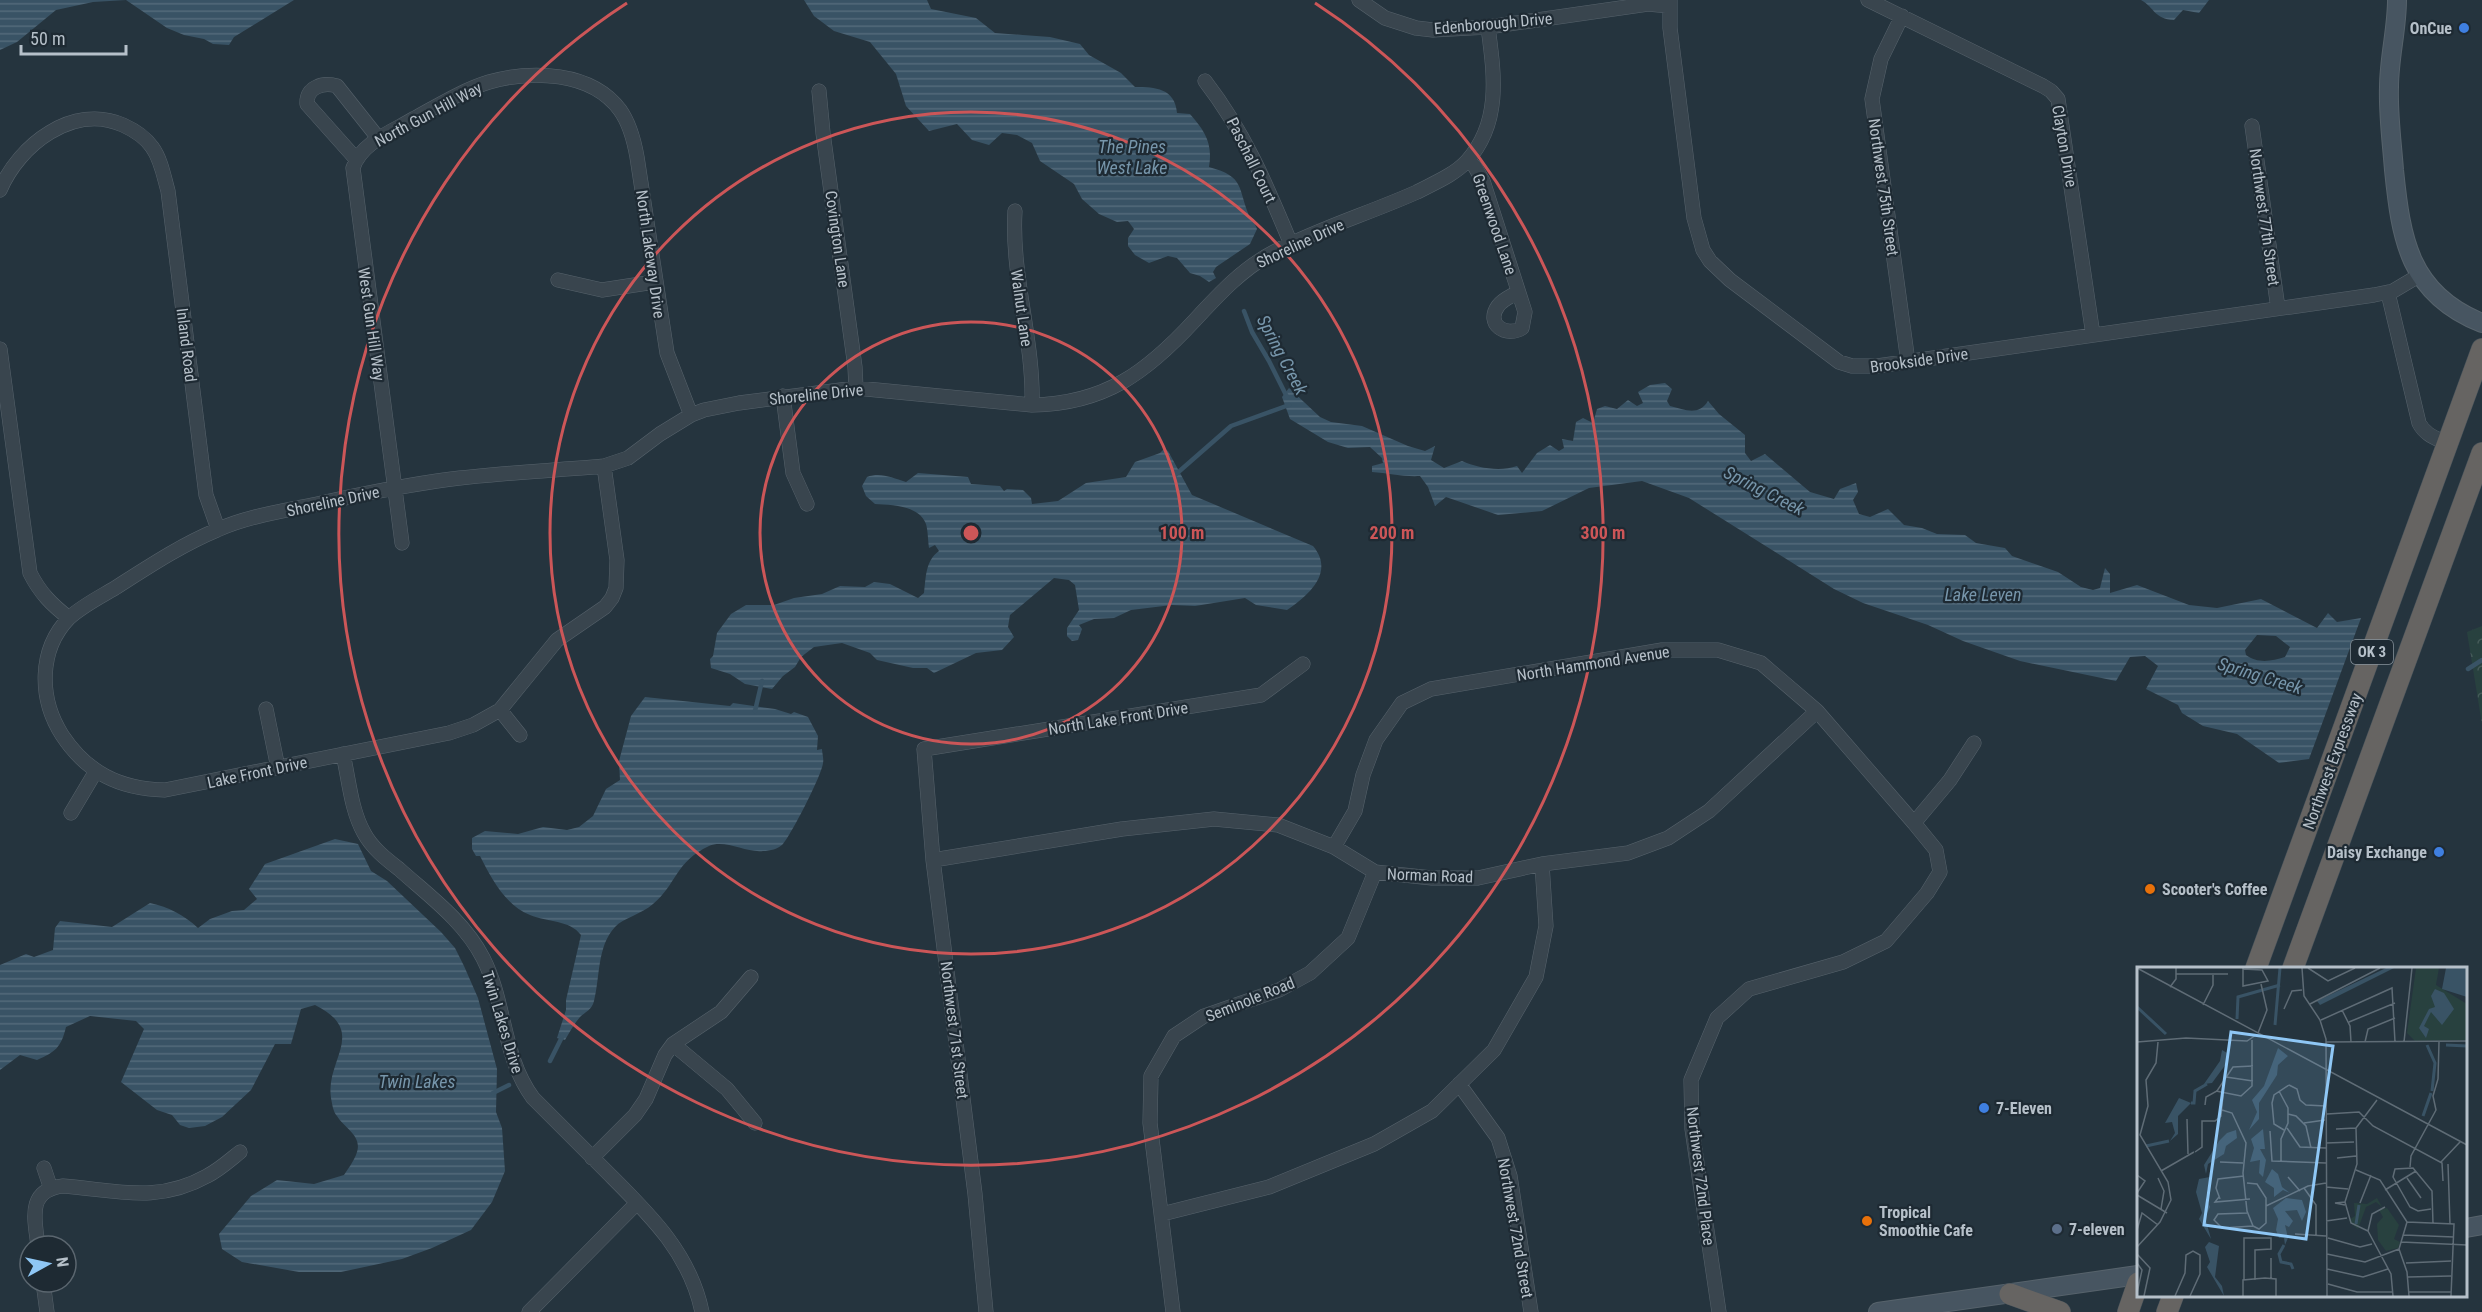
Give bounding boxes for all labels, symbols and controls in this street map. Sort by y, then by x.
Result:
street label: Edenborough Drive [1433,9,1553,38]
scale bar [21,18,126,56]
place label: OnCue [2410,19,2452,38]
marker: OnCue [2457,21,2471,35]
text: 50 m [30,28,65,49]
street label: North Gun Hill Way [371,78,485,151]
street label: Clayton Drive [2048,104,2081,189]
street label: Paschall Court [1223,115,1280,206]
street label: Northwest 75th Street [1864,117,1903,257]
water label: The Pines West Lake [1097,136,1167,178]
street label: Northwest 77th Street [2245,147,2284,287]
street label: Greenwood Lane [1468,171,1521,277]
street label: North Lakeway Drive [632,189,669,319]
street label: Covington Lane [821,189,854,289]
street label: Shoreline Drive [1253,215,1347,272]
street label: West Gun Hill Way [354,266,389,382]
street label: Walnut Lane [1007,268,1036,348]
street label: Inland Road [173,307,200,383]
water label: Spring Creek [1253,311,1313,399]
street label: Brookside Drive [1869,344,1969,377]
street label: Shoreline Drive [768,380,864,409]
water label: Spring Creek [1721,461,1809,520]
street label: Shoreline Drive [285,482,381,521]
text: 100 m [1160,522,1204,543]
text: 200 m [1370,522,1414,543]
text: 300 m [1581,522,1625,543]
centre of rings [961,523,981,543]
water label: Lake Leven [1944,584,2022,605]
road number: OK 3 [2351,640,2393,664]
street label: North Hammond Avenue [1515,642,1671,685]
water label: Spring Creek [2215,653,2306,699]
street label: Northwest Expressway [2299,690,2366,832]
street label: North Lake Front Drive [1047,698,1189,739]
street label: Lake Front Drive [205,753,309,792]
place label: Daisy Exchange [2327,843,2427,862]
marker: Daisy Exchange [2432,845,2446,859]
street label: Norman Road [1387,865,1473,886]
place label: Scooter's Coffee [2162,880,2268,899]
marker: Scooter's Coffee [2143,882,2157,896]
street label: Northwest 71st Street [937,960,972,1100]
inset map [2137,967,2467,1297]
street label: Twin Lakes Drive [478,969,527,1076]
street label: Seminole Road [1203,973,1297,1026]
water label: Twin Lakes [378,1071,456,1092]
place label: 7-Eleven [1996,1099,2052,1118]
marker: 7-Eleven [1977,1101,1991,1115]
street label: Northwest 72nd Place [1683,1106,1718,1246]
street label: Northwest 72nd Street [1494,1157,1537,1300]
place label: Tropical Smoothie Cafe [1879,1203,1973,1240]
marker: Tropical Smoothie Cafe [1860,1214,1874,1228]
place label: 7-eleven [2069,1220,2125,1239]
marker: 7-eleven [2050,1222,2064,1236]
north arrow [18,1234,78,1294]
text: N [52,1256,72,1268]

